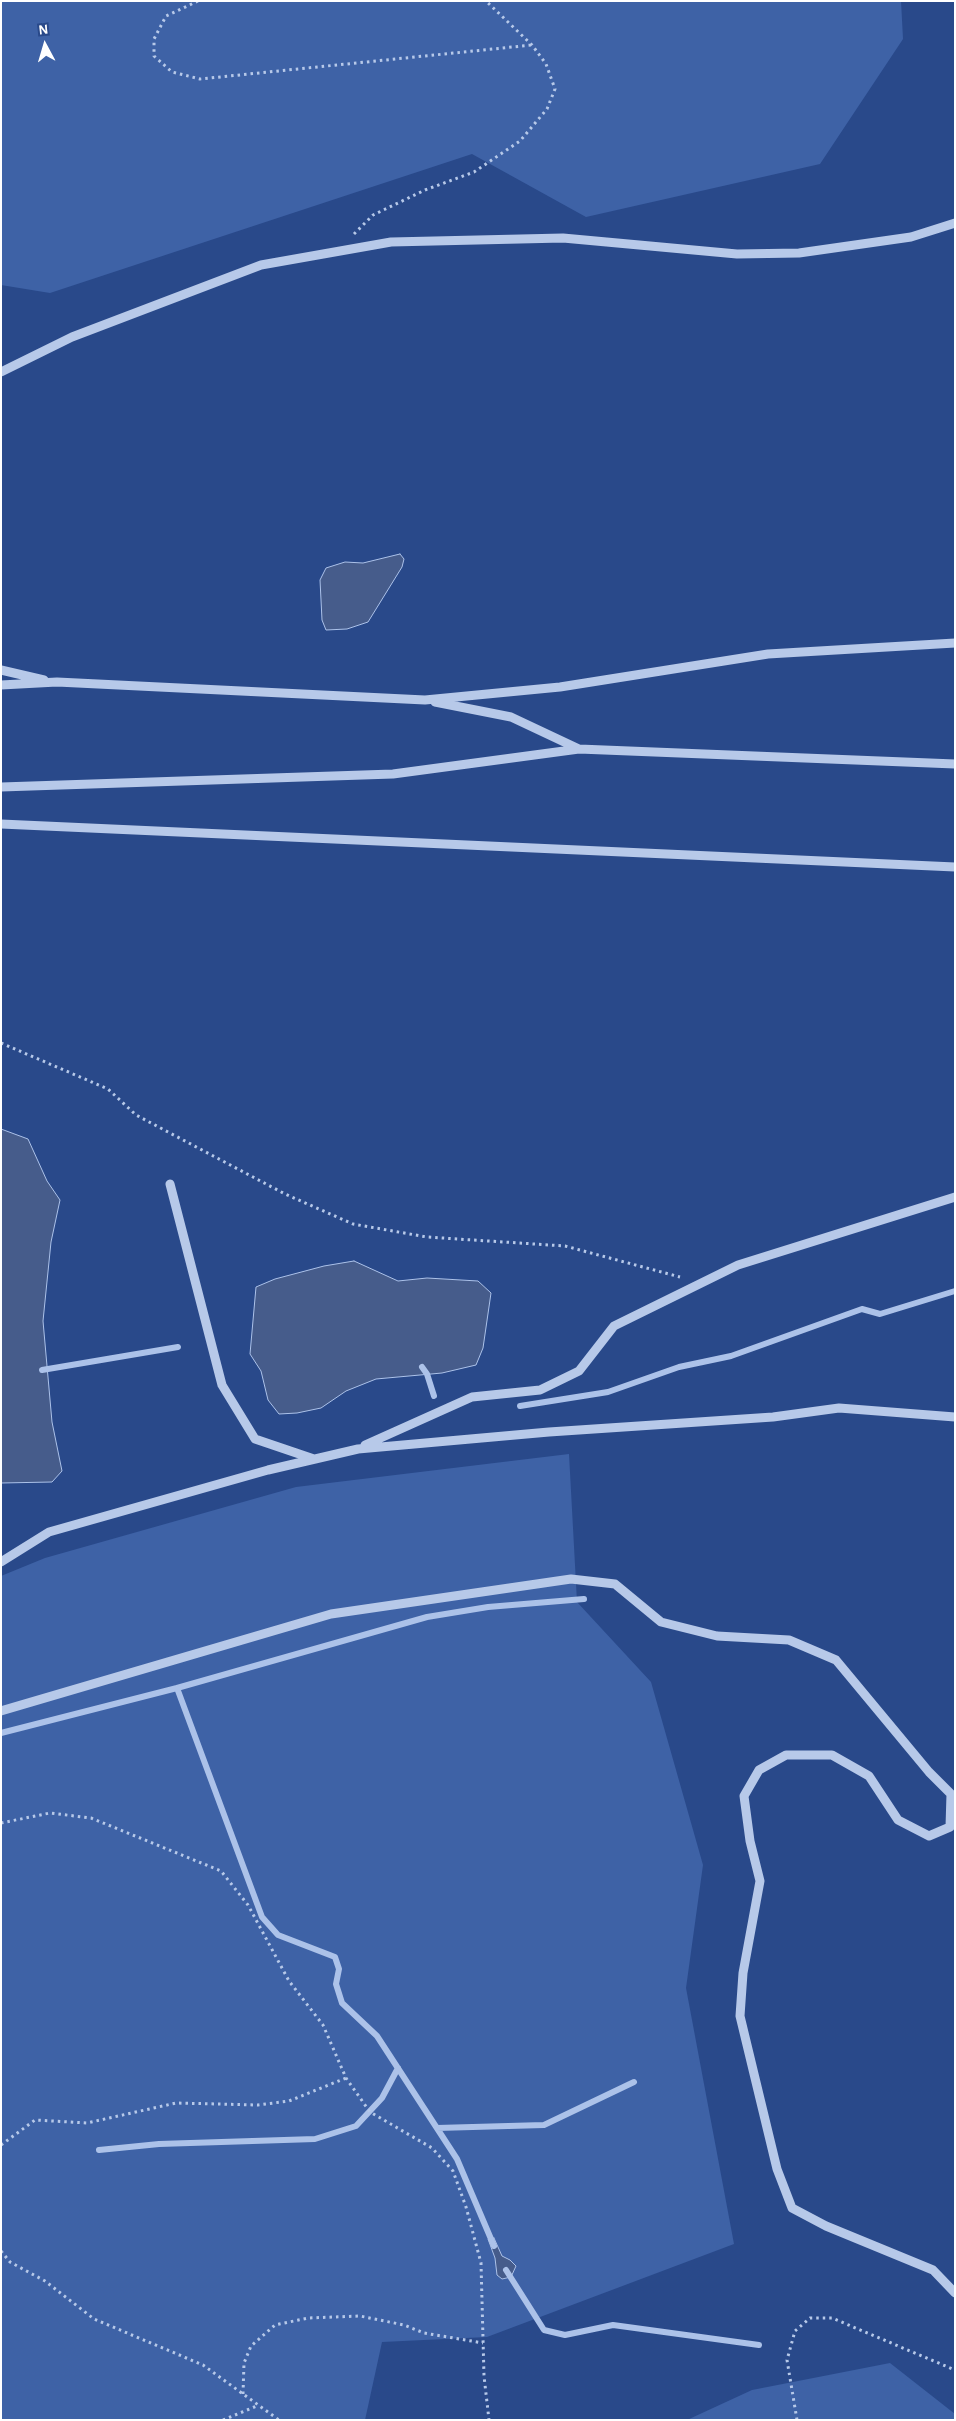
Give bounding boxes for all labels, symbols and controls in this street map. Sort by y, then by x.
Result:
north arrow [20,20,70,70]
text: N [38,23,49,38]

